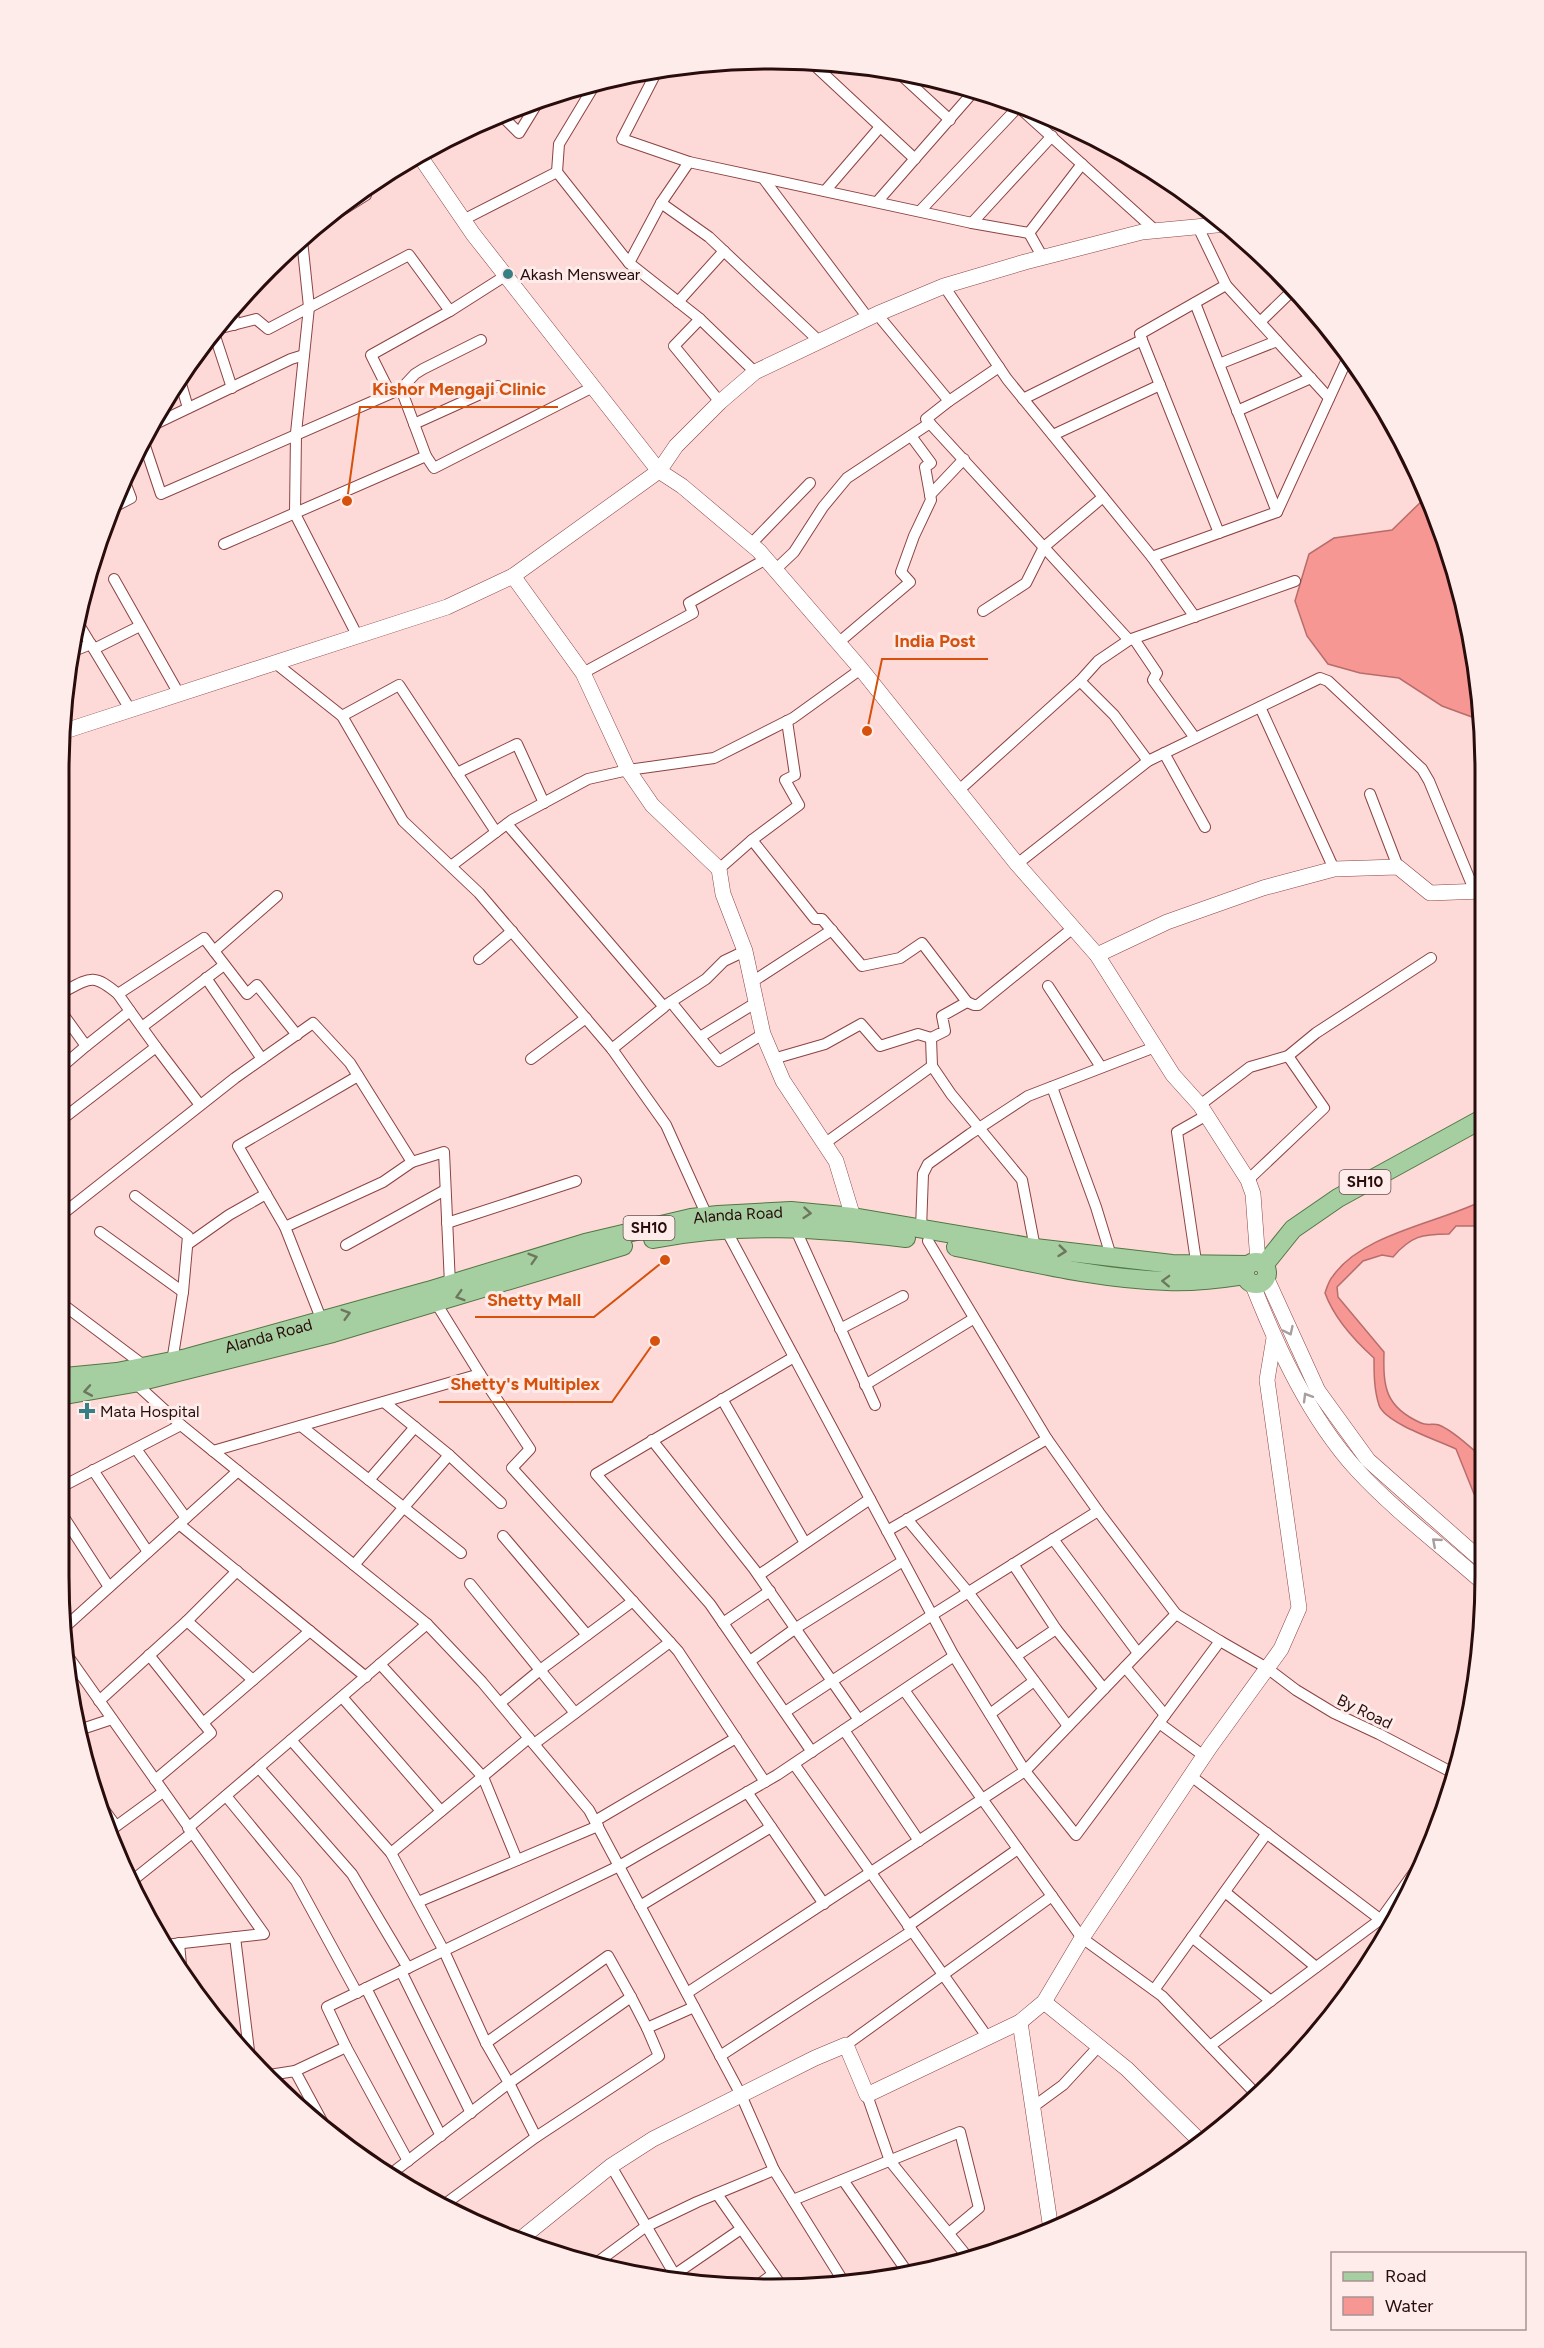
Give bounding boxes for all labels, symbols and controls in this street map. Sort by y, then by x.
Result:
place label: Akash Menswear [520,265,641,284]
marker: Akash Menswear [501,267,515,281]
callout: Kishor Mengaji Clinic [360,371,558,407]
text: Kishor Mengaji Clinic [372,378,546,400]
callout: India Post [882,623,988,659]
text: India Post [894,630,976,652]
road number: SH10 [1340,1170,1390,1194]
street label: Alanda Road [692,1202,783,1228]
one-way arrow [802,1206,811,1219]
road number: SH10 [624,1216,674,1240]
one-way arrow [1057,1244,1067,1257]
one-way arrow [527,1253,538,1266]
one-way arrow [1161,1275,1170,1287]
callout: Shetty Mall [475,1281,594,1317]
one-way arrow [455,1289,466,1301]
text: Shetty Mall [487,1289,581,1311]
one-way arrow [341,1309,351,1321]
street label: Alanda Road [223,1315,314,1357]
one-way arrow [1282,1324,1294,1335]
callout: Shetty's Multiplex [439,1366,612,1402]
text: Shetty's Multiplex [450,1373,600,1395]
one-way arrow [83,1384,92,1396]
one-way arrow [1302,1393,1314,1403]
marker: Mata Hospital [78,1402,96,1420]
place label: Mata Hospital [100,1402,199,1421]
one-way arrow [1432,1538,1443,1549]
street label: By Road [1334,1690,1395,1733]
legend [1331,2252,1526,2330]
text: Road [1385,2265,1426,2287]
text: Water [1385,2295,1433,2317]

